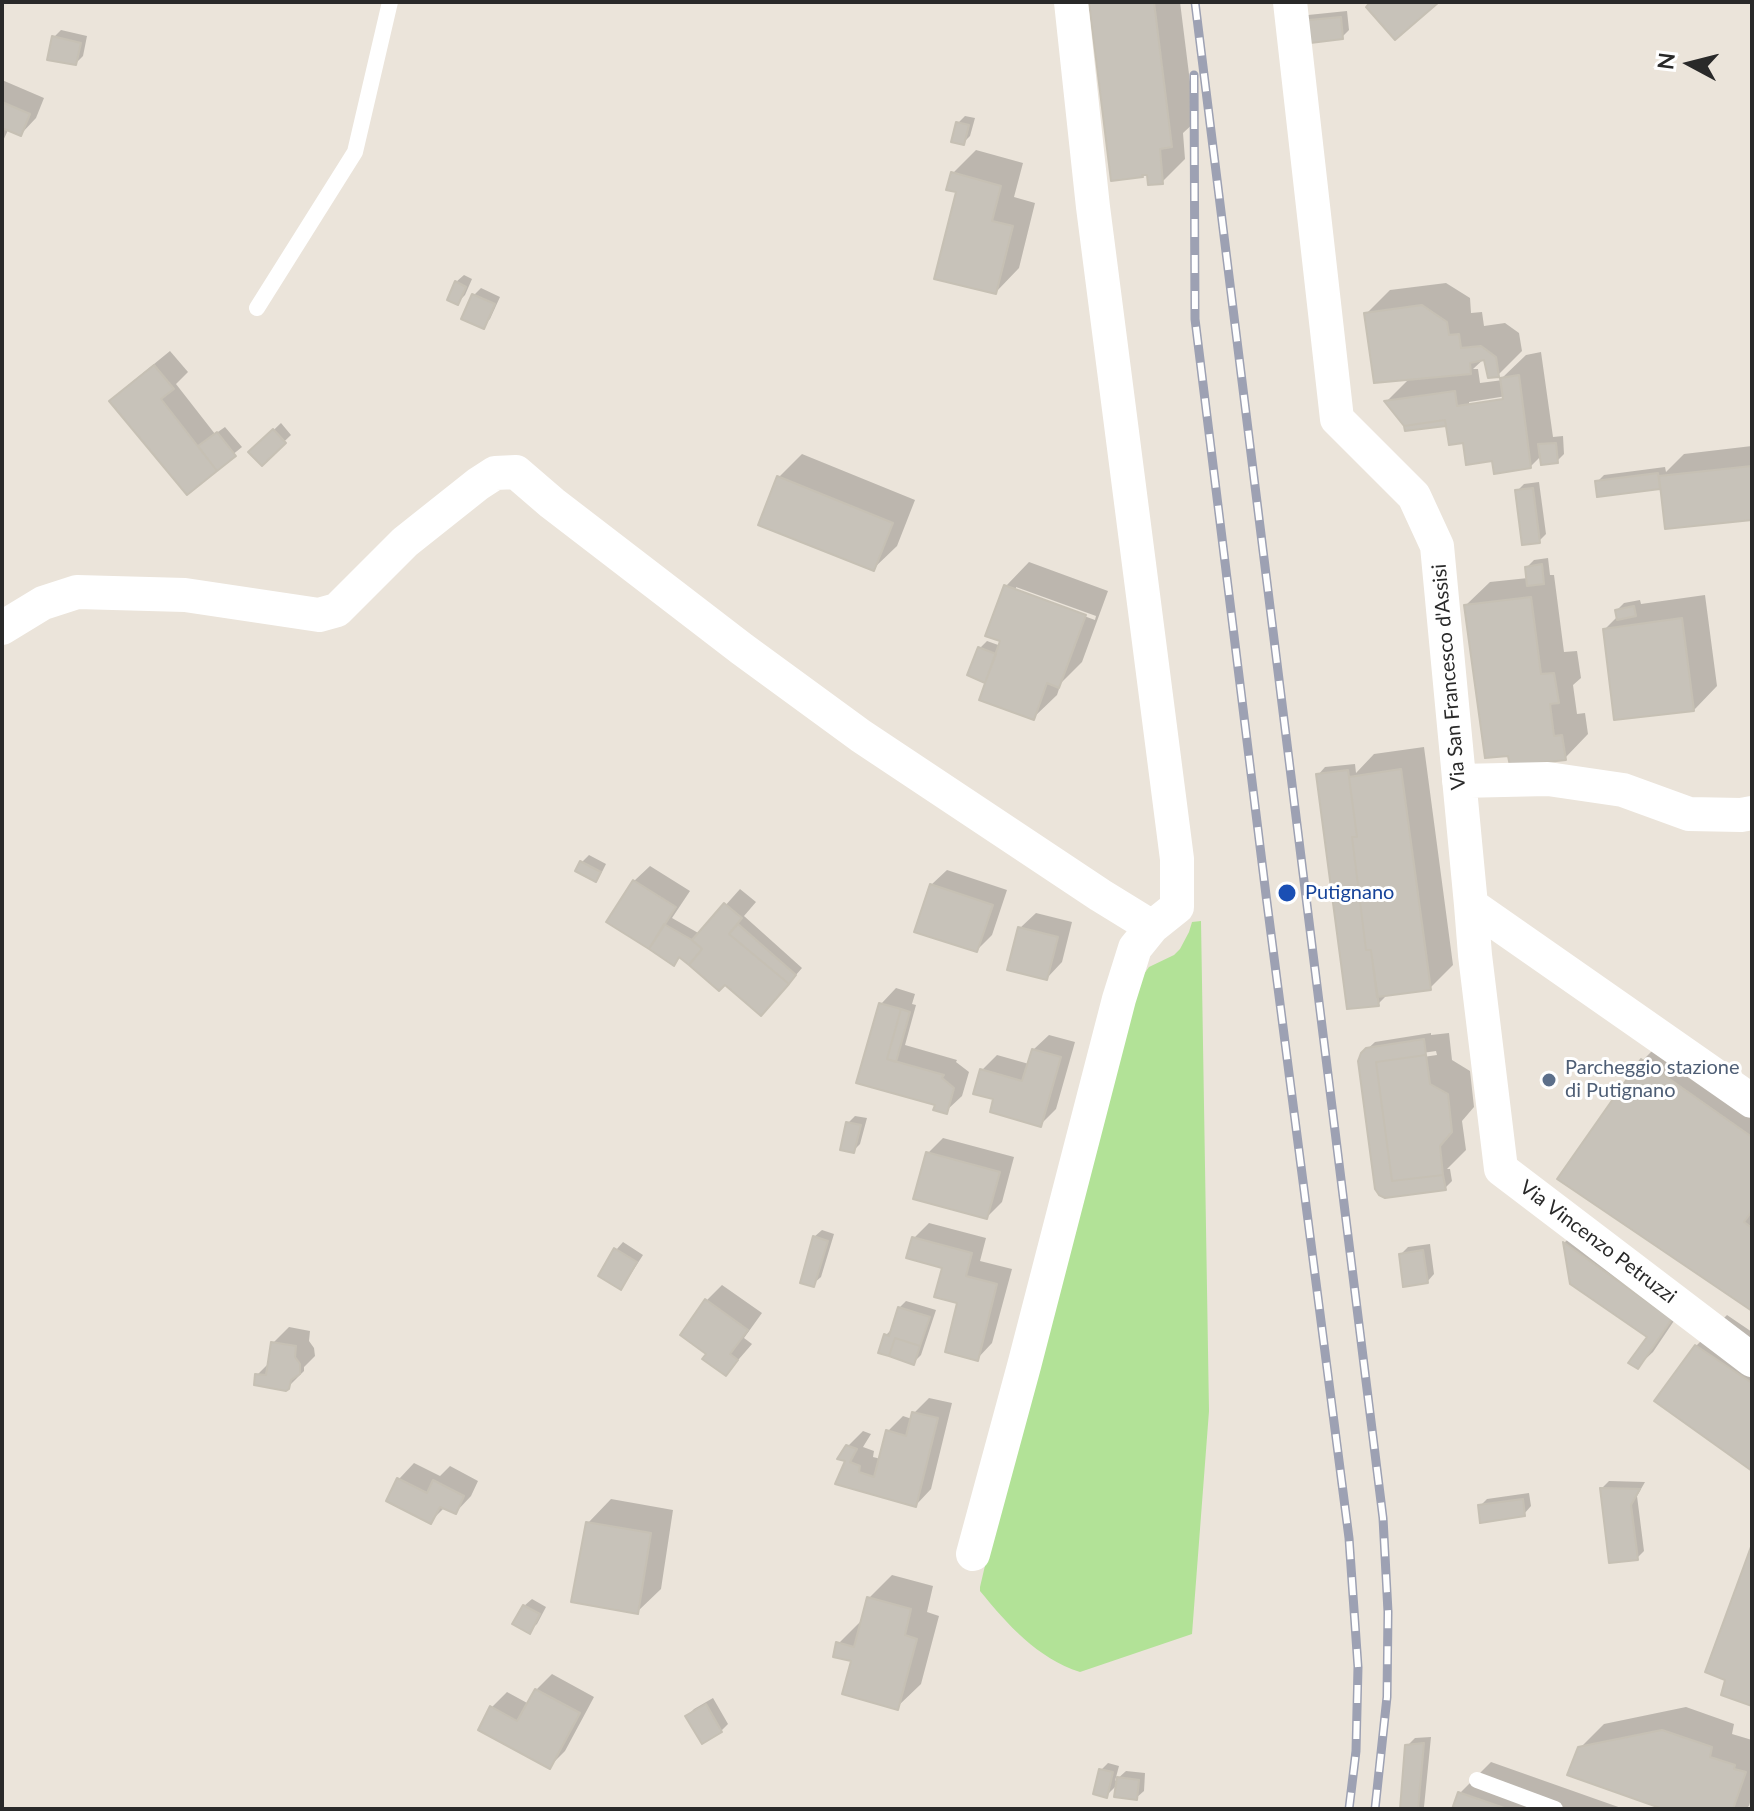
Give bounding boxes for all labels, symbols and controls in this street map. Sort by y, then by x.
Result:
north arrow [1650,24,1730,104]
text: N [1651,51,1680,71]
street label: Via San Francesco d'Assisi [1427,563,1471,791]
place label: Putignano [1305,881,1394,905]
marker: Putignano [1276,882,1298,904]
place label: Parcheggio stazione di Putignano [1565,1056,1739,1103]
marker: Parcheggio stazione di Putignano [1540,1071,1558,1089]
street label: Via Vincenzo Petruzzi [1515,1175,1681,1309]

